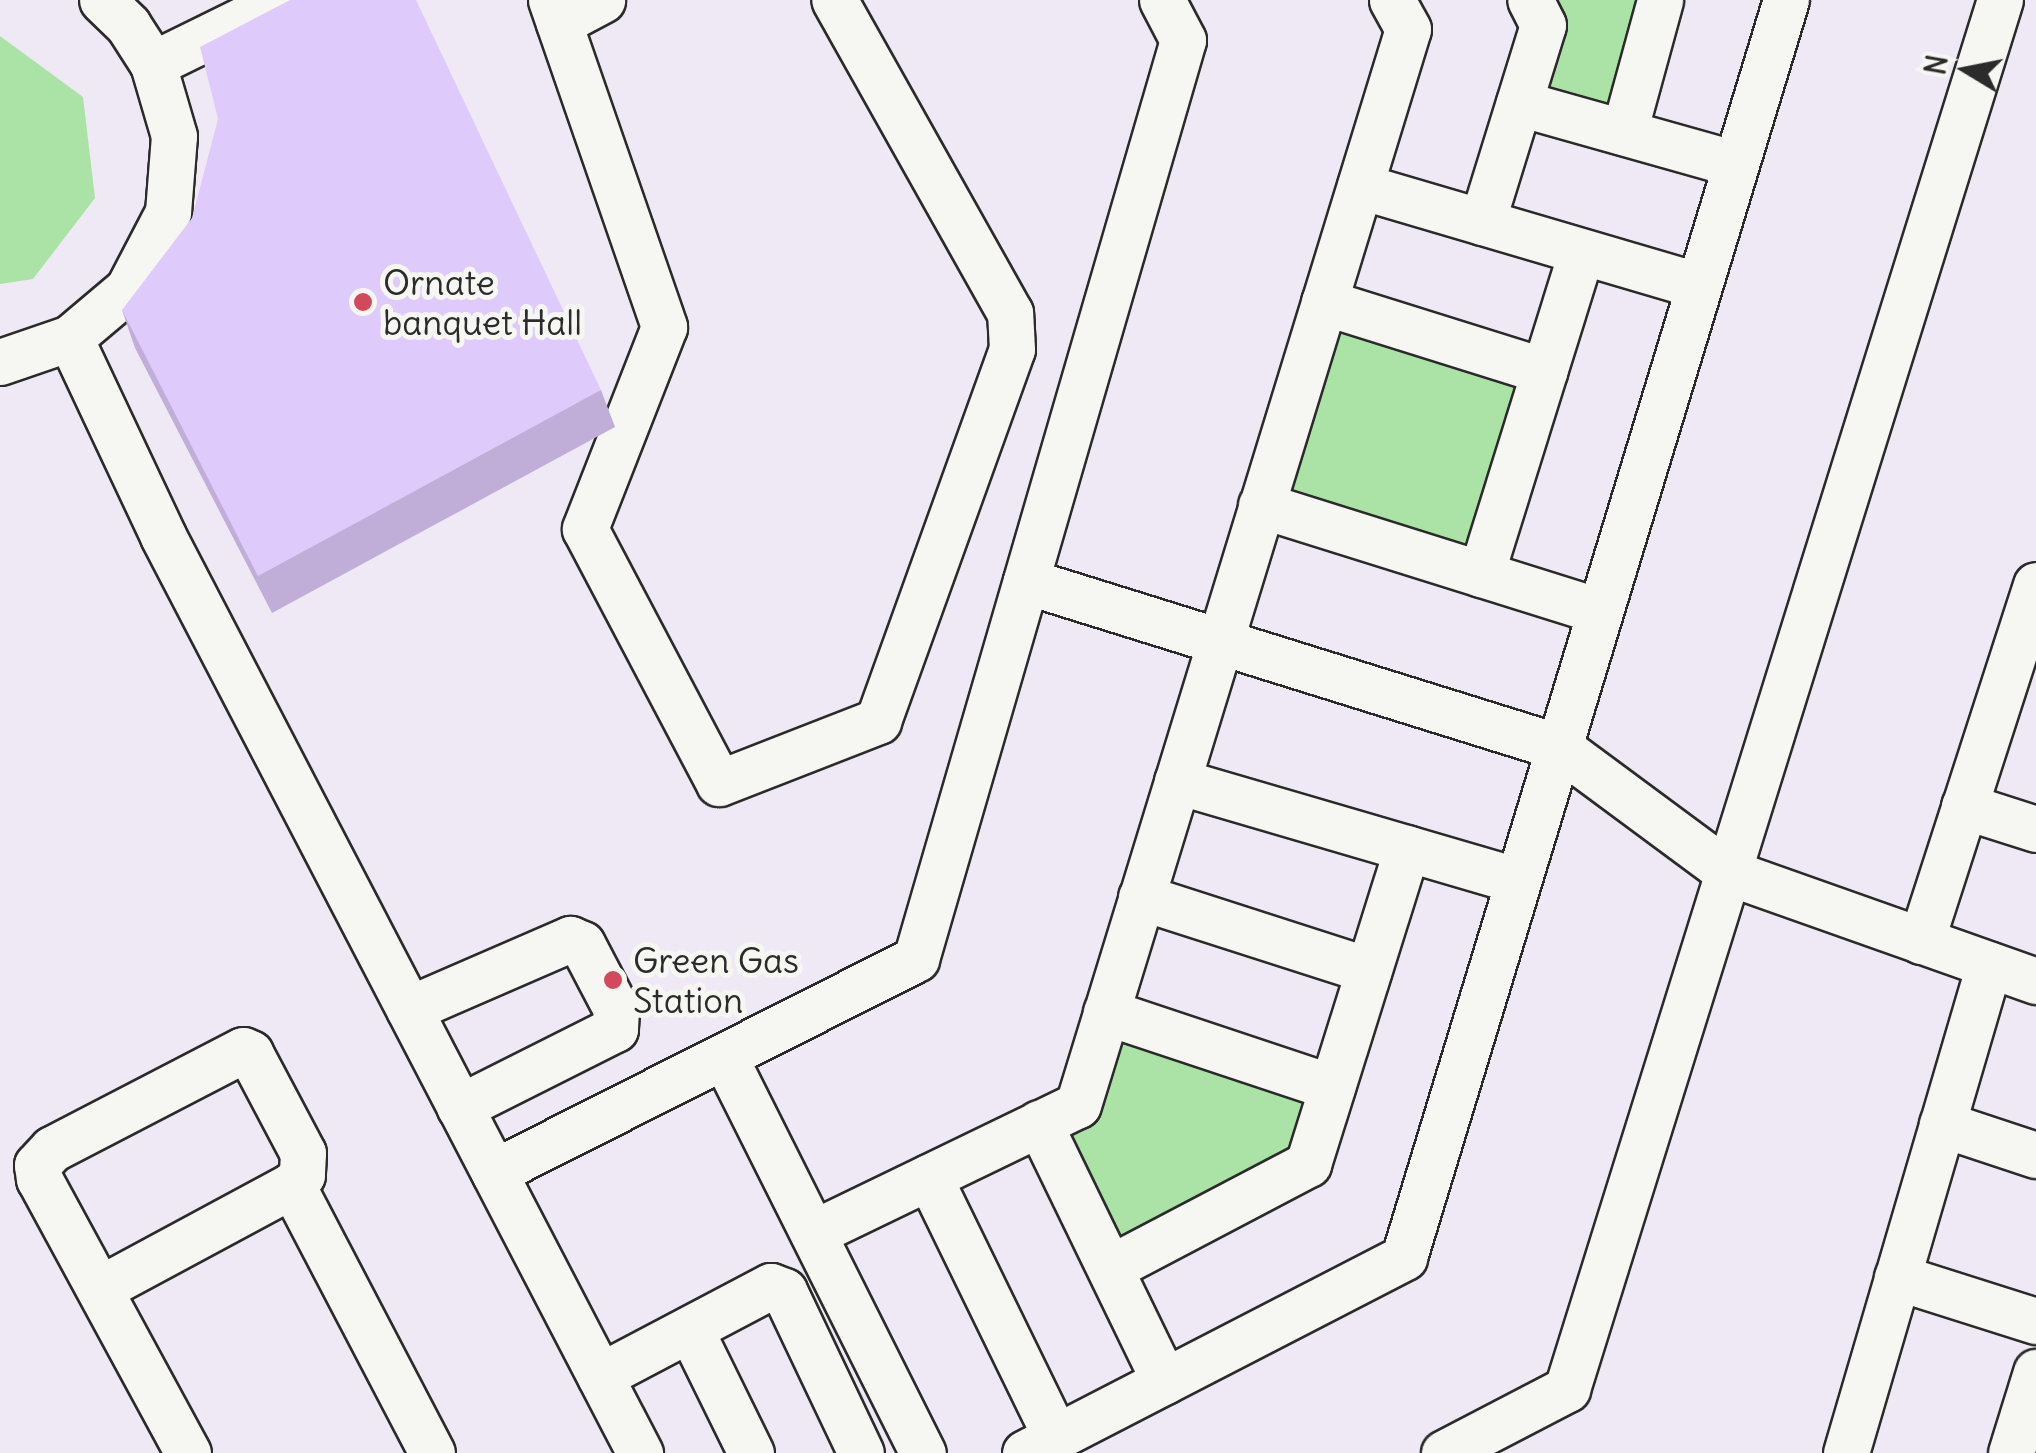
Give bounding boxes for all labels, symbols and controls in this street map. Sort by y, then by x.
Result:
north arrow [1916,20,2016,120]
text: N [1917,52,1956,77]
place label: Ornate banquet Hall [383,261,582,343]
marker: Ornate banquet Hall [352,291,374,313]
place label: Green Gas Station [633,939,799,1021]
marker: Green Gas Station [602,969,624,991]

